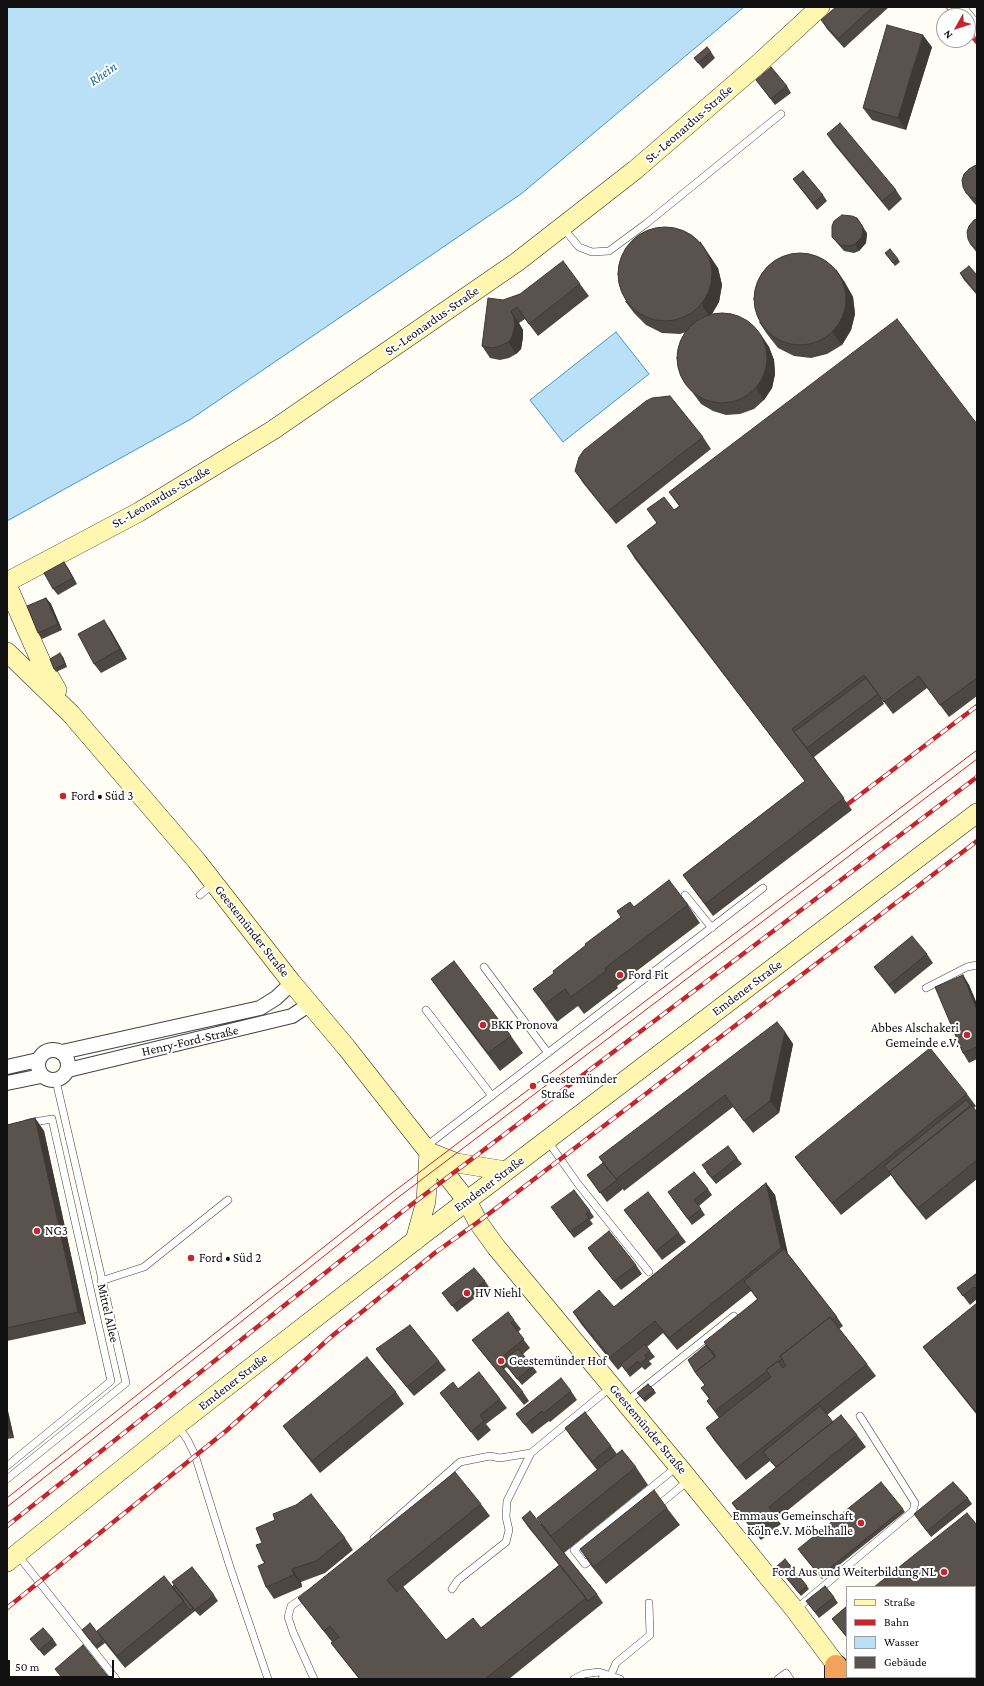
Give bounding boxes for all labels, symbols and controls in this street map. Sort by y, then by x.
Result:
north arrow [936,8,976,48]
text: N [940,28,954,42]
water label: Rhein [86,58,120,90]
street label: St.-Leonardus-Straße [642,82,736,166]
street label: St.-Leonardus-Straße [382,283,482,359]
street label: St.-Leonardus-Straße [109,462,213,532]
place label: Ford • Süd 3 [71,788,133,804]
marker: Ford • Süd 3 [58,791,68,801]
street label: Geestemünder Straße [211,882,293,980]
street label: Emdener Straße [709,957,785,1019]
place label: Ford Fit [628,967,668,983]
marker: Ford Fit [615,970,625,980]
place label: BKK Pronova [491,1017,558,1033]
marker: BKK Pronova [478,1020,488,1030]
place label: Abbes Alschakeri Gemeinde e.V. [871,1020,959,1051]
street label: Henry-Ford-Straße [140,1022,240,1060]
marker: Abbes Alschakeri Gemeinde e.V. [962,1030,972,1040]
place label: Geestemünder Straße [541,1071,617,1102]
marker: Geestemünder Straße [528,1081,538,1091]
street label: Emdener Straße [451,1153,527,1215]
place label: NG3 [45,1223,68,1239]
marker: NG3 [32,1226,42,1236]
place label: Ford • Süd 2 [199,1250,261,1266]
marker: Ford • Süd 2 [186,1253,196,1263]
street label: Mittel Allee [94,1282,122,1344]
place label: HV Niehl [475,1285,521,1301]
marker: HV Niehl [462,1288,472,1298]
street label: Emdener Straße [195,1350,271,1414]
place label: Geestemünder Hof [509,1353,606,1369]
marker: Geestemünder Hof [496,1356,506,1366]
street label: Geestemünder Straße [606,1381,690,1477]
place label: Emmaus Gemeinschaft Köln e.V. Möbelhalle [733,1508,853,1539]
marker: Emmaus Gemeinschaft Köln e.V. Möbelhalle [856,1518,866,1528]
place label: Ford Aus und Weiterbildung NL [772,1564,936,1580]
marker: Ford Aus und Weiterbildung NL [939,1567,949,1577]
legend [846,1586,976,1678]
text: Straße [884,1595,915,1609]
text: Bahn [884,1615,909,1629]
text: Wasser [884,1635,919,1649]
scale bar [10,1652,116,1678]
text: Gebäude [884,1655,926,1669]
text: 50 m [15,1660,39,1674]

